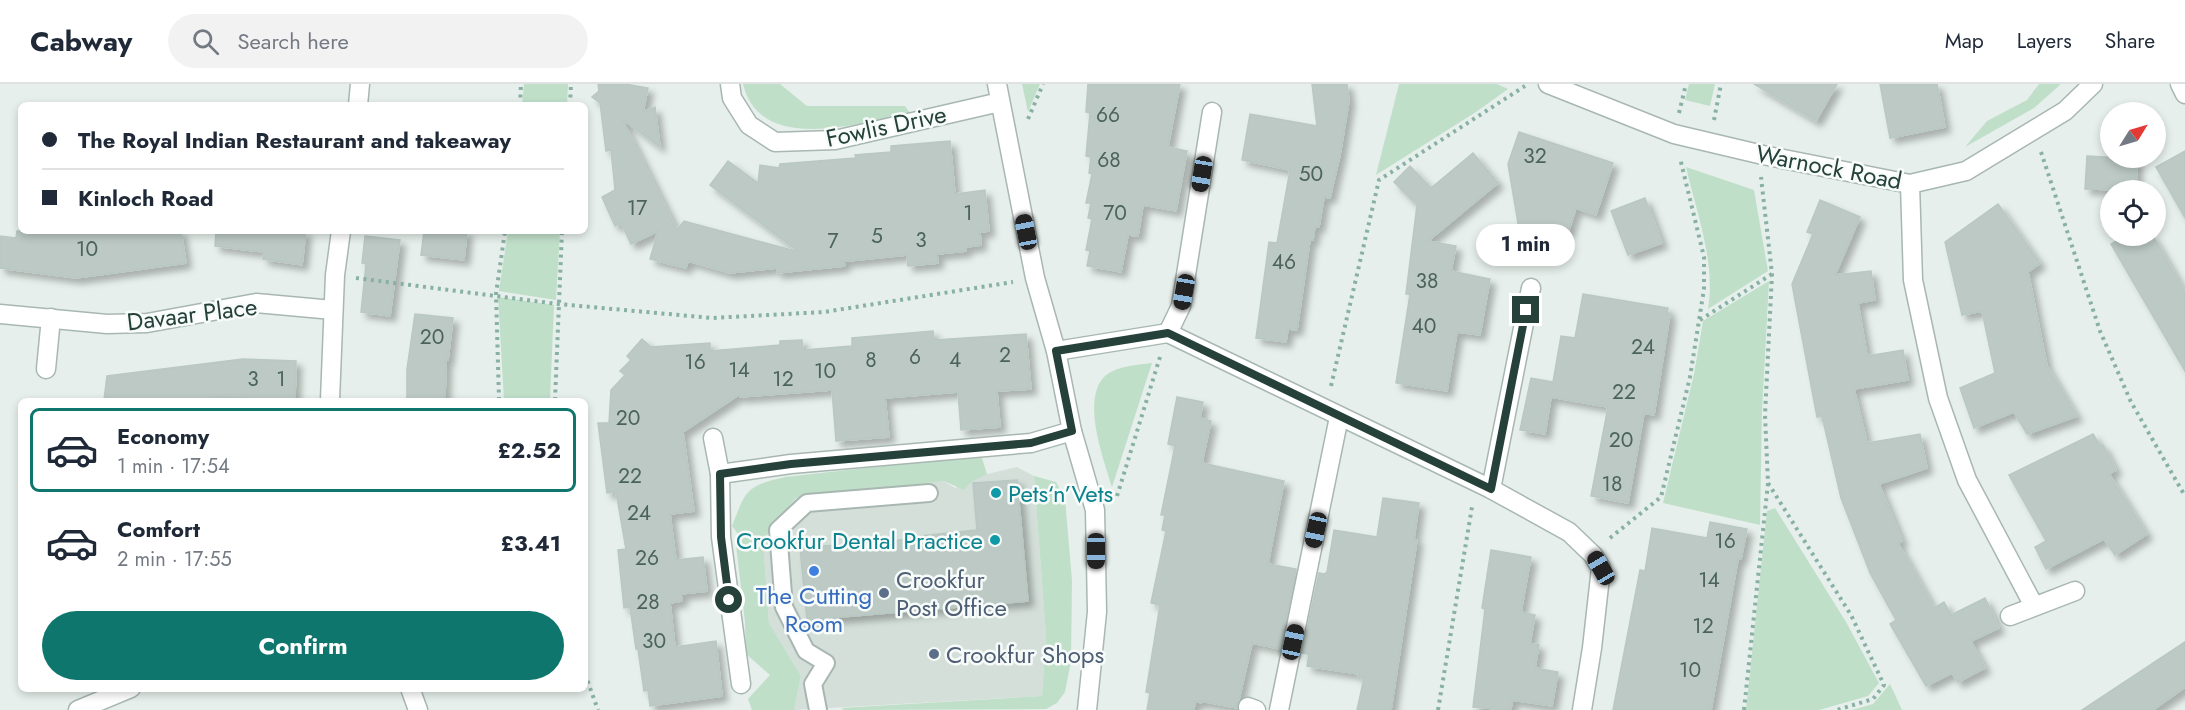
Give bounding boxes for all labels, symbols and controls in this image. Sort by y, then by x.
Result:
search box [168,14,588,68]
text: Cabway [30,21,132,62]
icon: search [189,25,222,58]
text: Search here [237,25,349,57]
text: Map [1945,26,1984,56]
text: Layers [2017,26,2072,56]
text: Share [2105,26,2155,56]
street label: Fowlis Drive [823,96,949,156]
house number: 66 [1096,100,1120,130]
north arrow [2100,102,2166,168]
map controls [2100,102,2166,246]
text: The Royal Indian Restaurant and takeaway [78,124,511,156]
street label: Warnock Road [1753,136,1905,198]
house number: 32 [1523,141,1547,171]
house number: 68 [1097,145,1121,175]
car [1190,155,1214,193]
house number: 50 [1299,159,1323,189]
button: locate [2100,180,2166,246]
text: Kinloch Road [78,182,214,214]
house number: 17 [627,193,647,223]
house number: 1 [963,198,973,228]
house number: 70 [1103,198,1127,228]
car [1014,213,1038,251]
house number: 5 [871,221,883,251]
callout: 1 min [1476,223,1576,265]
house number: 3 [915,225,927,255]
house number: 7 [827,226,839,256]
text: 1 min [1501,230,1550,259]
house number: 10 [76,234,98,264]
house number: 46 [1272,247,1296,277]
house number: 38 [1416,266,1438,296]
car [1172,273,1196,311]
street label: Davaar Place [125,289,259,339]
route end [1512,296,1539,323]
house number: 40 [1412,311,1436,341]
house number: 20 [420,322,444,352]
house number: 24 [1631,332,1655,362]
house number: 2 [999,340,1011,370]
house number: 6 [909,342,921,372]
house number: 8 [865,345,877,375]
house number: 4 [949,345,961,375]
house number: 16 [684,347,706,377]
house number: 14 [728,355,750,385]
house number: 10 [814,356,836,386]
house number: 3 [247,364,259,394]
house number: 1 [276,364,286,394]
house number: 12 [772,364,794,394]
house number: 22 [1612,377,1636,407]
house number: 20 [616,403,640,433]
text: Economy [117,420,209,452]
icon: car [45,423,99,477]
house number: 20 [1609,425,1633,455]
text: £2.52 [497,434,561,466]
text: 1 min · 17:54 [117,452,230,481]
house number: 22 [618,461,642,491]
house number: 18 [1602,469,1622,499]
place label: Pets‘n’Vets [1008,476,1113,511]
marker: Pets‘n’Vets [989,486,1003,500]
house number: 24 [627,498,651,528]
car [1303,511,1329,549]
text: Comfort [117,513,200,545]
icon: car [45,516,99,570]
place label: Crookfur Dental Practice [736,523,983,558]
house number: 16 [1714,526,1736,556]
text: £3.41 [501,527,561,559]
marker: Crookfur Dental Practice [988,533,1002,547]
car [1087,533,1105,569]
house number: 26 [635,543,659,573]
text: 2 min · 17:55 [117,545,232,574]
car [1584,548,1618,588]
place label: Crookfur Post Office [896,562,1007,625]
marker: The Cutting Room [807,564,821,578]
house number: 14 [1698,565,1720,595]
place label: The Cutting Room [756,578,872,641]
route start [715,586,742,613]
marker: Crookfur Post Office [877,586,891,600]
house number: 28 [636,587,660,617]
button: Confirm [42,611,564,680]
house number: 12 [1692,611,1714,641]
car [1280,623,1306,661]
house number: 30 [642,626,666,656]
place label: Crookfur Shops [946,637,1104,672]
marker: Crookfur Shops [927,647,941,661]
house number: 10 [1679,655,1701,685]

